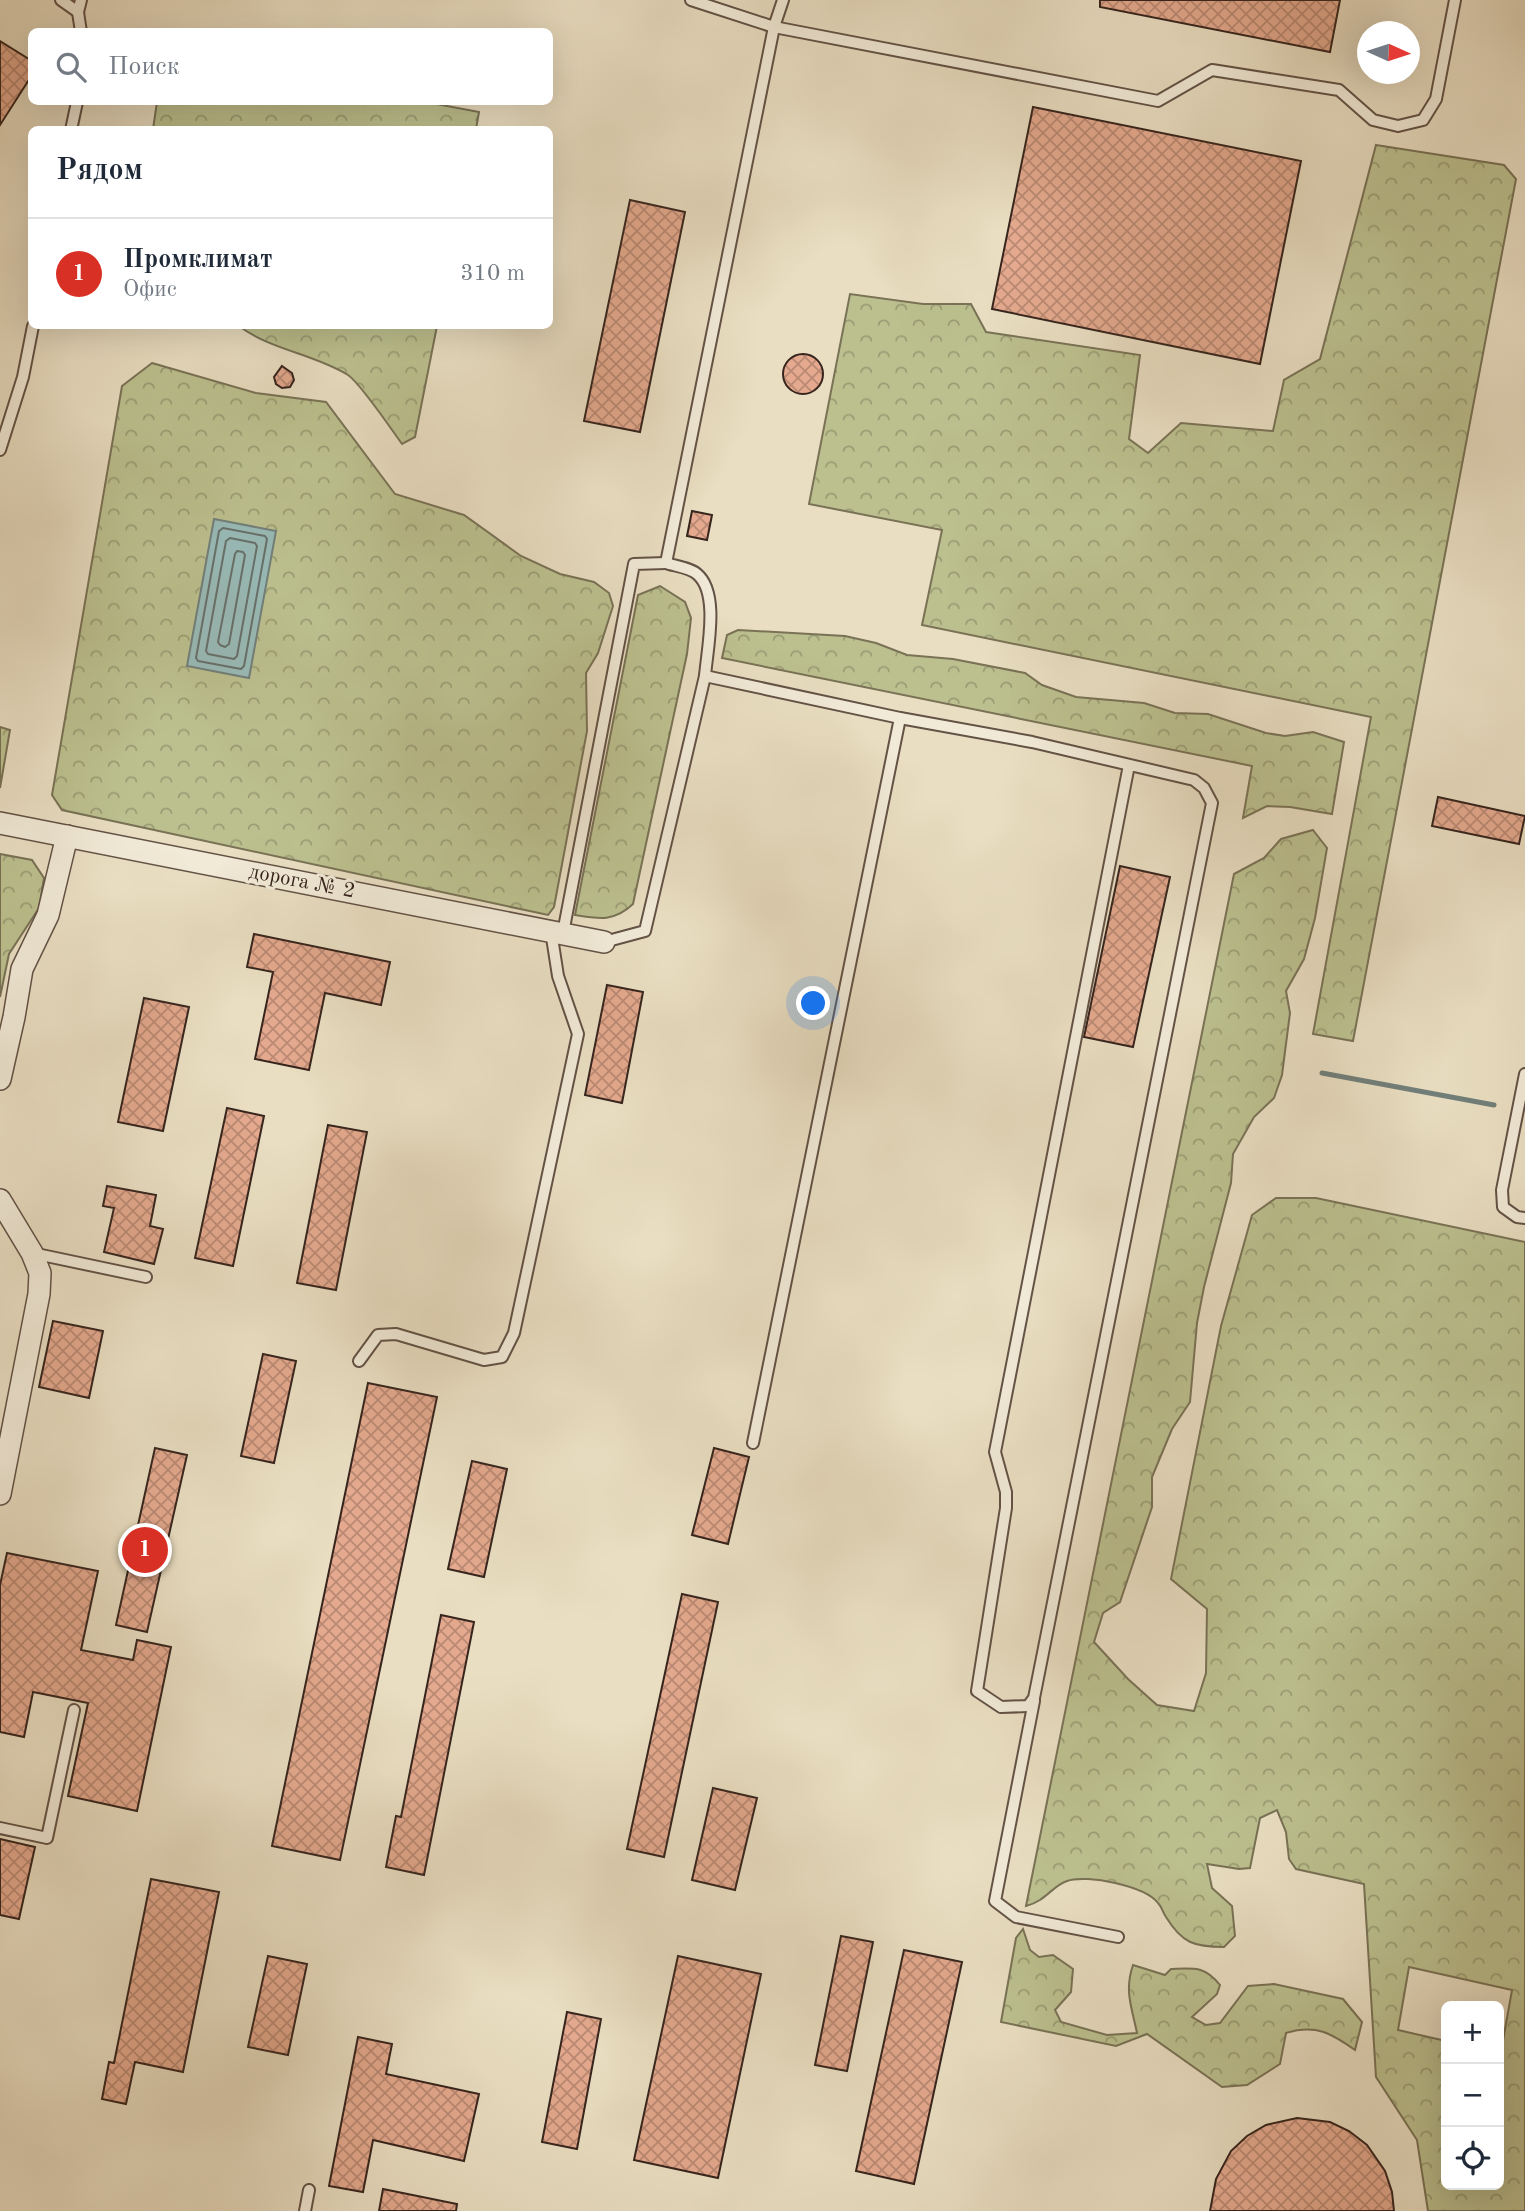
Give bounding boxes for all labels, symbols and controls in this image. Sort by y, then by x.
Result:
north arrow [1357,21,1420,84]
search box [28,28,553,105]
icon: search [52,48,90,86]
text: Поиск [108,54,180,80]
text: Рядом [56,156,143,186]
text: Промклимат [123,247,273,273]
text: 1 [72,262,86,285]
text: 310 m [460,262,525,285]
text: Офис [123,278,177,301]
street label: дорога № 2 [247,861,357,903]
your location [796,986,830,1020]
pin: 1 [122,1524,168,1576]
map controls [1441,2001,1504,2190]
button: + [1441,2001,1504,2064]
button: − [1441,2064,1504,2127]
button: locate [1441,2127,1504,2190]

